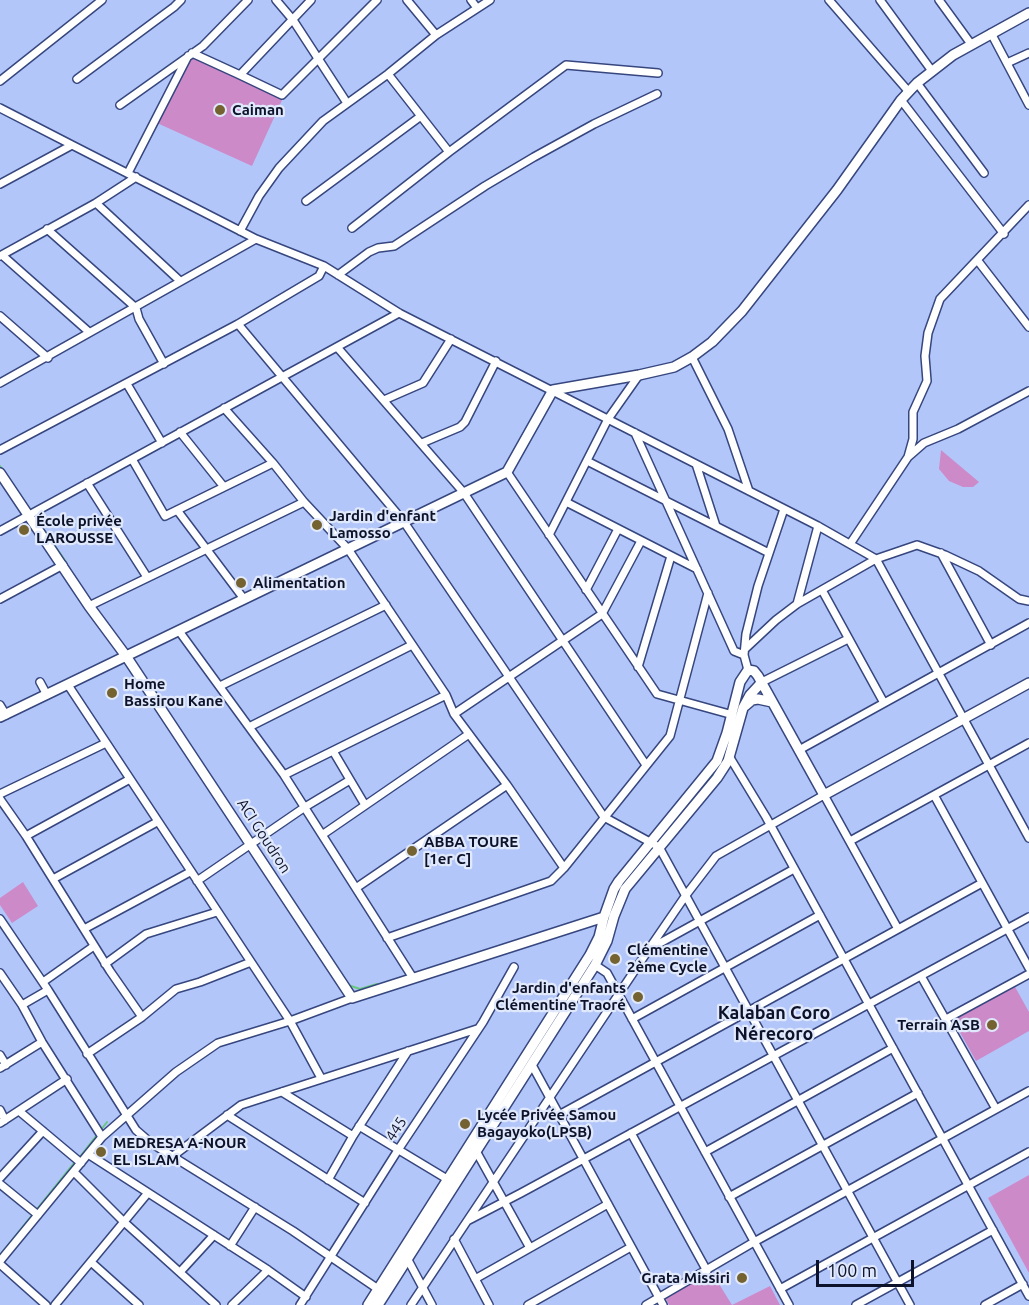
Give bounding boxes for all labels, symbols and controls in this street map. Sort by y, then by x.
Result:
place label: Caiman [232,101,284,119]
marker: Caiman [213,103,227,117]
place label: Jardin d'enfant Lamosso [329,507,436,542]
place label: École privée LAROUSSE [36,512,122,547]
marker: Jardin d'enfant Lamosso [310,518,324,532]
marker: École privée LAROUSSE [17,523,31,537]
place label: Alimentation [253,574,345,592]
marker: Alimentation [234,576,248,590]
place label: Home Bassirou Kane [124,675,223,710]
marker: Home Bassirou Kane [105,686,119,700]
street label: ACI Goudron [233,795,295,877]
place label: ABBA TOURE [1er C] [424,833,518,868]
marker: ABBA TOURE [1er C] [405,844,419,858]
place label: Clémentine 2ème Cycle [627,941,708,976]
marker: Clémentine 2ème Cycle [608,952,622,966]
place label: Jardin d'enfants Clémentine Traoré [495,979,626,1014]
marker: Jardin d'enfants Clémentine Traoré [631,990,645,1004]
district label: Kalaban Coro Nérecoro [718,1002,830,1044]
place label: Terrain ASB [897,1016,980,1034]
marker: Terrain ASB [985,1018,999,1032]
place label: Lycée Privée Samou Bagayoko(LPSB) [477,1106,616,1141]
street label: 445 [382,1113,410,1145]
marker: Lycée Privée Samou Bagayoko(LPSB) [458,1117,472,1131]
place label: MEDRESA A-NOUR EL ISLAM [113,1134,246,1169]
marker: MEDRESA A-NOUR EL ISLAM [94,1145,108,1159]
scale bar [819,1248,916,1286]
text: 100 m [827,1260,877,1280]
place label: Grata Missiri [641,1269,730,1287]
marker: Grata Missiri [735,1271,749,1285]

